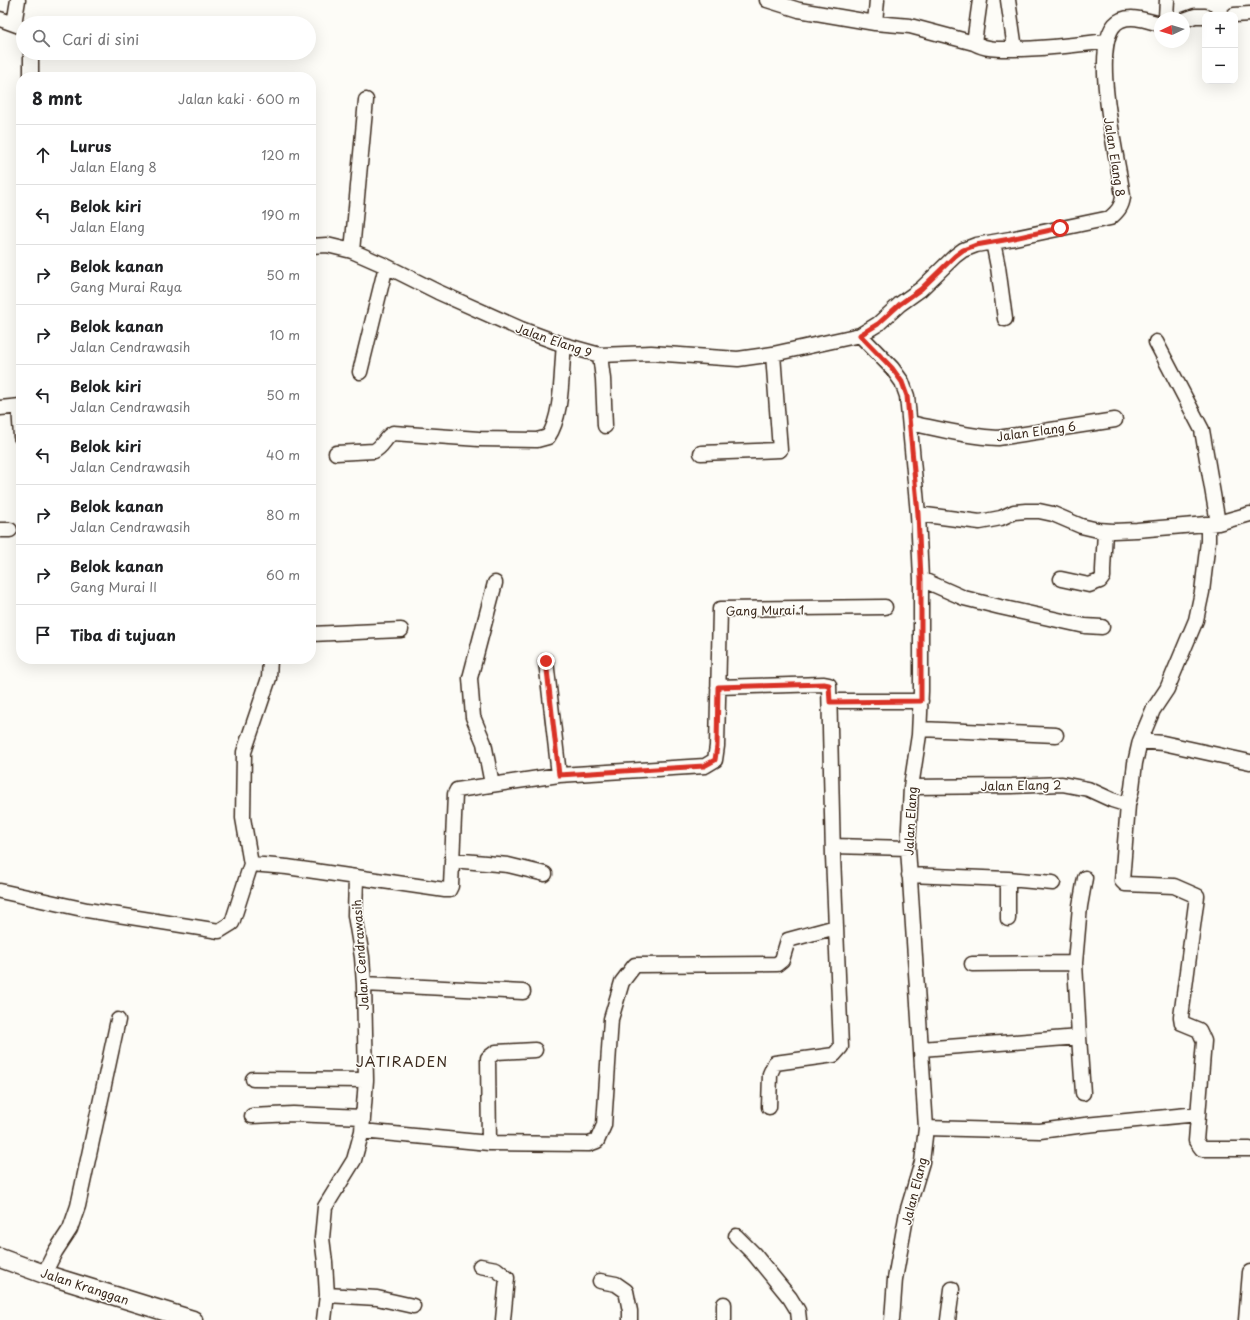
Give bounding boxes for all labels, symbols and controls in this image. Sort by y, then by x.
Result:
north arrow [1154,12,1190,48]
map controls [1202,12,1238,84]
button: + [1202,12,1238,48]
search box [16,16,316,60]
icon: search [30,27,52,49]
text: Cari di sini [62,27,139,50]
button: − [1202,48,1238,84]
text: 8 mnt [32,85,83,111]
text: Jalan kaki · 600 m [178,89,300,108]
street label: Jalan Elang 8 [1100,116,1130,198]
text: Lurus [70,134,111,157]
icon: ahead [32,144,54,166]
text: 120 m [261,145,300,164]
text: Jalan Elang 8 [70,157,157,176]
text: Belok kiri [70,194,141,217]
icon: left [32,204,54,226]
text: 190 m [261,205,300,224]
text: Jalan Elang [70,217,145,236]
route start [1051,219,1069,237]
text: Belok kanan [70,254,164,277]
icon: right [32,264,54,286]
text: 50 m [266,265,300,284]
text: Gang Murai Raya [70,277,182,296]
text: Belok kanan [70,314,164,337]
street label: Jalan Elang 9 [513,319,595,361]
icon: right [32,324,54,346]
text: 10 m [270,325,300,344]
text: Jalan Cendrawasih [70,337,190,356]
text: Belok kiri [70,374,141,397]
icon: left [32,384,54,406]
text: 50 m [266,385,300,404]
text: Jalan Cendrawasih [70,397,190,416]
street label: Jalan Elang 6 [995,416,1077,445]
text: Belok kiri [70,434,141,457]
icon: left [32,444,54,466]
text: 40 m [266,445,300,464]
text: Jalan Cendrawasih [70,457,190,476]
text: Belok kanan [70,494,164,517]
icon: right [32,504,54,526]
text: 80 m [266,505,300,524]
text: Jalan Cendrawasih [70,517,190,536]
text: Belok kanan [70,554,164,577]
icon: right [32,564,54,586]
text: 60 m [266,565,300,584]
text: Gang Murai II [70,577,157,596]
street label: Gang Murai 1 [725,600,805,620]
text: Tiba di tujuan [70,623,176,646]
icon: arrive [32,624,54,646]
route end [537,652,555,670]
street label: Jalan Elang 2 [980,775,1062,795]
street label: Jalan Elang [899,786,921,856]
street label: Jalan Cendrawasih [347,899,373,1011]
district label: JATIRADEN [356,1051,448,1072]
street label: Jalan Elang [897,1155,931,1227]
street label: Jalan Kranggan [39,1263,131,1309]

